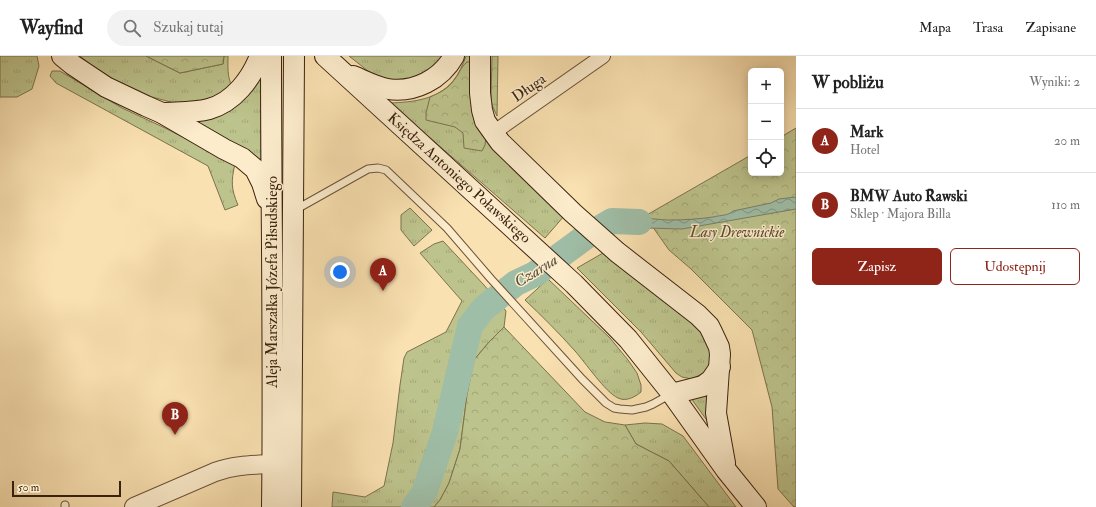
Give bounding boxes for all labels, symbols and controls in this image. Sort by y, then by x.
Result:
search box [107,10,387,46]
text: Wayfind [20,16,83,40]
icon: search [121,17,143,39]
text: Szukaj tutaj [153,18,224,37]
text: Mapa [919,19,951,36]
text: Trasa [973,19,1003,36]
text: Zapisane [1025,19,1076,36]
map controls [748,68,784,176]
button: + [748,68,784,104]
street label: Długa [508,69,550,106]
text: W pobliżu [812,72,884,93]
text: Wyniki: 2 [1029,74,1080,90]
button: − [748,104,784,140]
street label: Księdza Antoniego Poławskiego [383,109,535,247]
text: Mark [850,123,883,142]
text: A [821,133,829,149]
text: 20 m [1054,133,1080,149]
button: locate [748,140,784,176]
text: Hotel [850,142,880,158]
street label: Aleja Marszałka Józefa Piłsudskiego [263,176,283,389]
text: BMW Auto Rawski [850,187,967,206]
text: B [821,197,829,213]
text: 110 m [1051,197,1080,213]
text: Sklep · Majora Billa [850,206,951,222]
park label: Lasy Drewnickie [689,223,785,242]
button: Zapisz [812,248,942,285]
button: Udostępnij [950,248,1080,285]
water label: Czarna [511,250,561,292]
pin: A [370,258,396,291]
your location [330,262,350,282]
pin: B [162,402,188,435]
scale bar [12,479,121,498]
text: 50 m [18,481,39,494]

